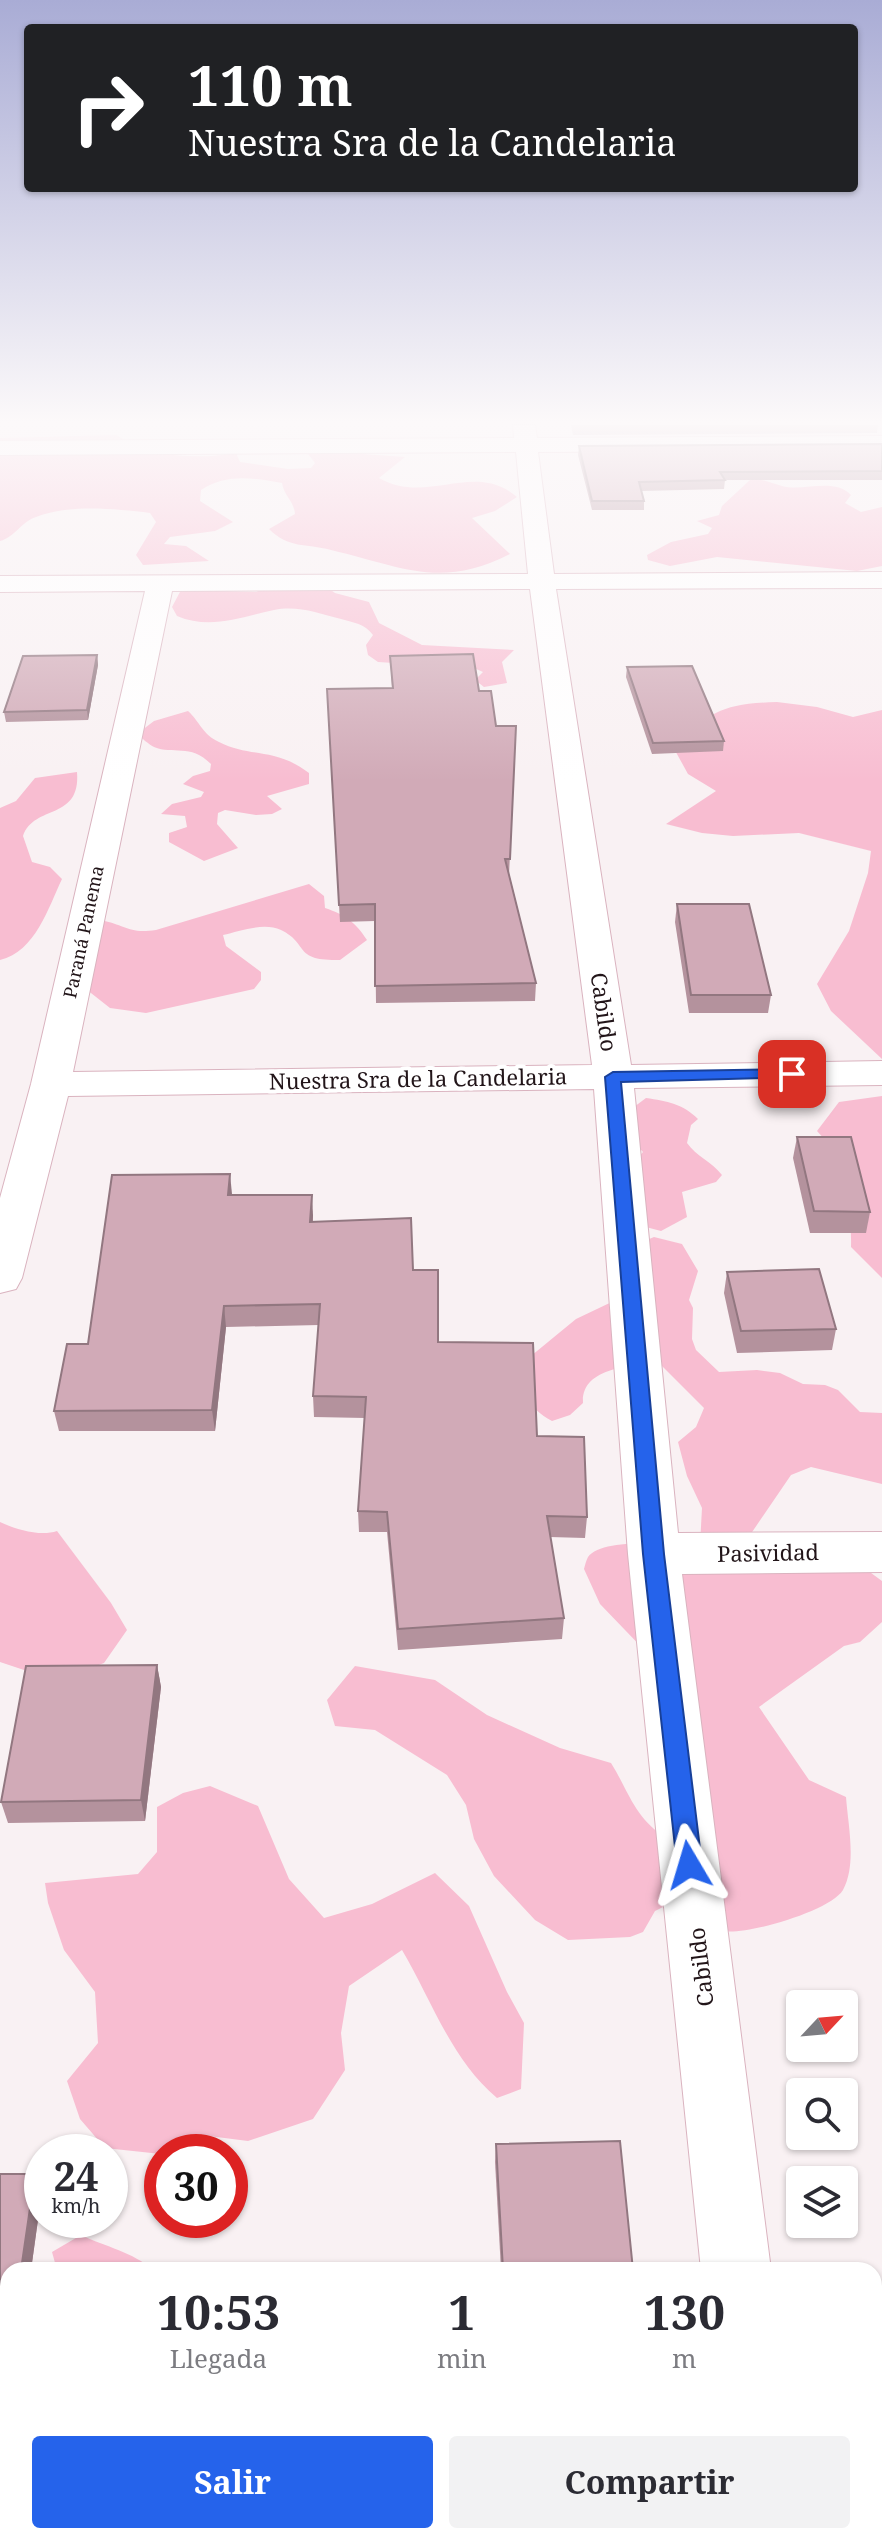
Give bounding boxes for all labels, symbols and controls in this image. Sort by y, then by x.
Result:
text: 110 m [188,46,353,122]
icon: right [56,56,160,160]
text: Nuestra Sra de la Candelaria [188,118,676,167]
street label: Paraná Panema [57,863,109,1000]
street label: Cabildo [585,970,625,1053]
pin [758,1040,826,1108]
icon: arrive [770,1052,814,1096]
street label: Nuestra Sra de la Candelaria [268,1060,567,1096]
street label: Pasividad [717,1536,820,1568]
position arrow [647,1823,731,1907]
street label: Cabildo [680,1926,720,2008]
north arrow [786,1990,858,2062]
map controls [786,1990,858,2238]
button: search [786,2078,858,2150]
speed limit sign: 30 [144,2134,248,2238]
text: 24 [53,2148,99,2203]
button: layers [786,2166,858,2238]
text: km/h [51,2192,101,2219]
text: 10:53 [157,2279,280,2344]
text: 1 [448,2279,475,2344]
text: 130 [644,2279,725,2344]
text: Llegada [170,2340,267,2376]
text: min [437,2340,487,2376]
text: m [672,2340,697,2376]
button: Salir [32,2436,433,2528]
button: Compartir [449,2436,850,2528]

